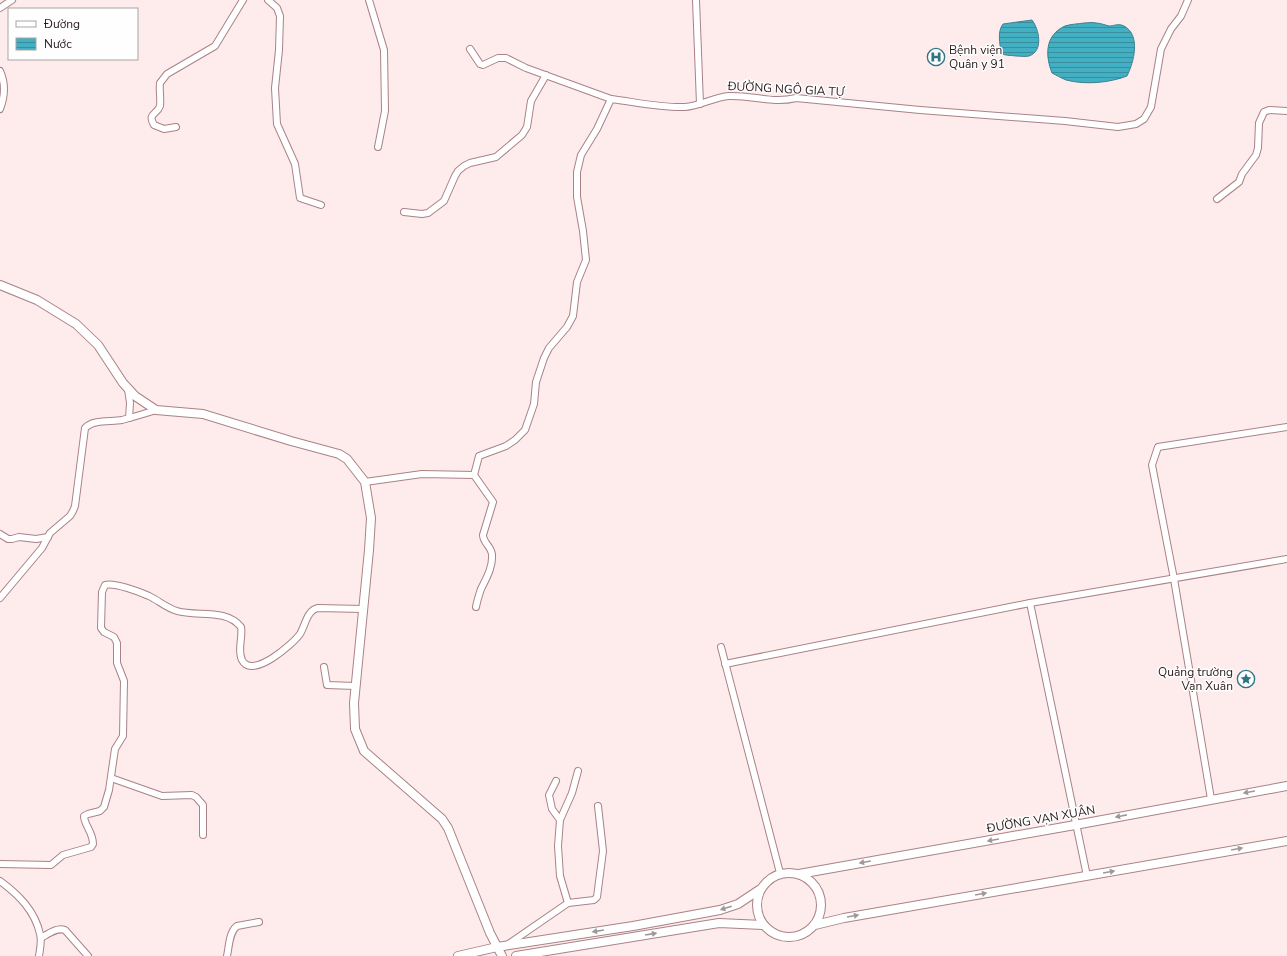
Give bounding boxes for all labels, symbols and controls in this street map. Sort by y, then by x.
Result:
legend [8,8,138,60]
text: Đường [43,16,80,32]
text: Nước [44,36,72,52]
place label: Bệnh viện Quân y 91 [949,42,1005,72]
hospital icon: Bệnh viện Quân y 91 [926,47,946,67]
street label: ĐƯỜNG NGÔ GIA TỰ [726,78,846,100]
place label: Quảng trường Vạn Xuân [1158,664,1233,694]
place icon: Quảng trường Vạn Xuân [1236,669,1256,689]
one-way arrow [1242,790,1255,796]
street label: ĐƯỜNG VẠN XUÂN [985,802,1096,837]
one-way arrow [1115,814,1127,820]
one-way arrow [987,837,999,843]
one-way arrow [1231,846,1243,852]
one-way arrow [859,859,871,865]
one-way arrow [1103,869,1115,875]
one-way arrow [975,891,987,897]
one-way arrow [719,905,731,911]
one-way arrow [847,913,859,919]
one-way arrow [592,929,604,935]
one-way arrow [645,931,657,937]

